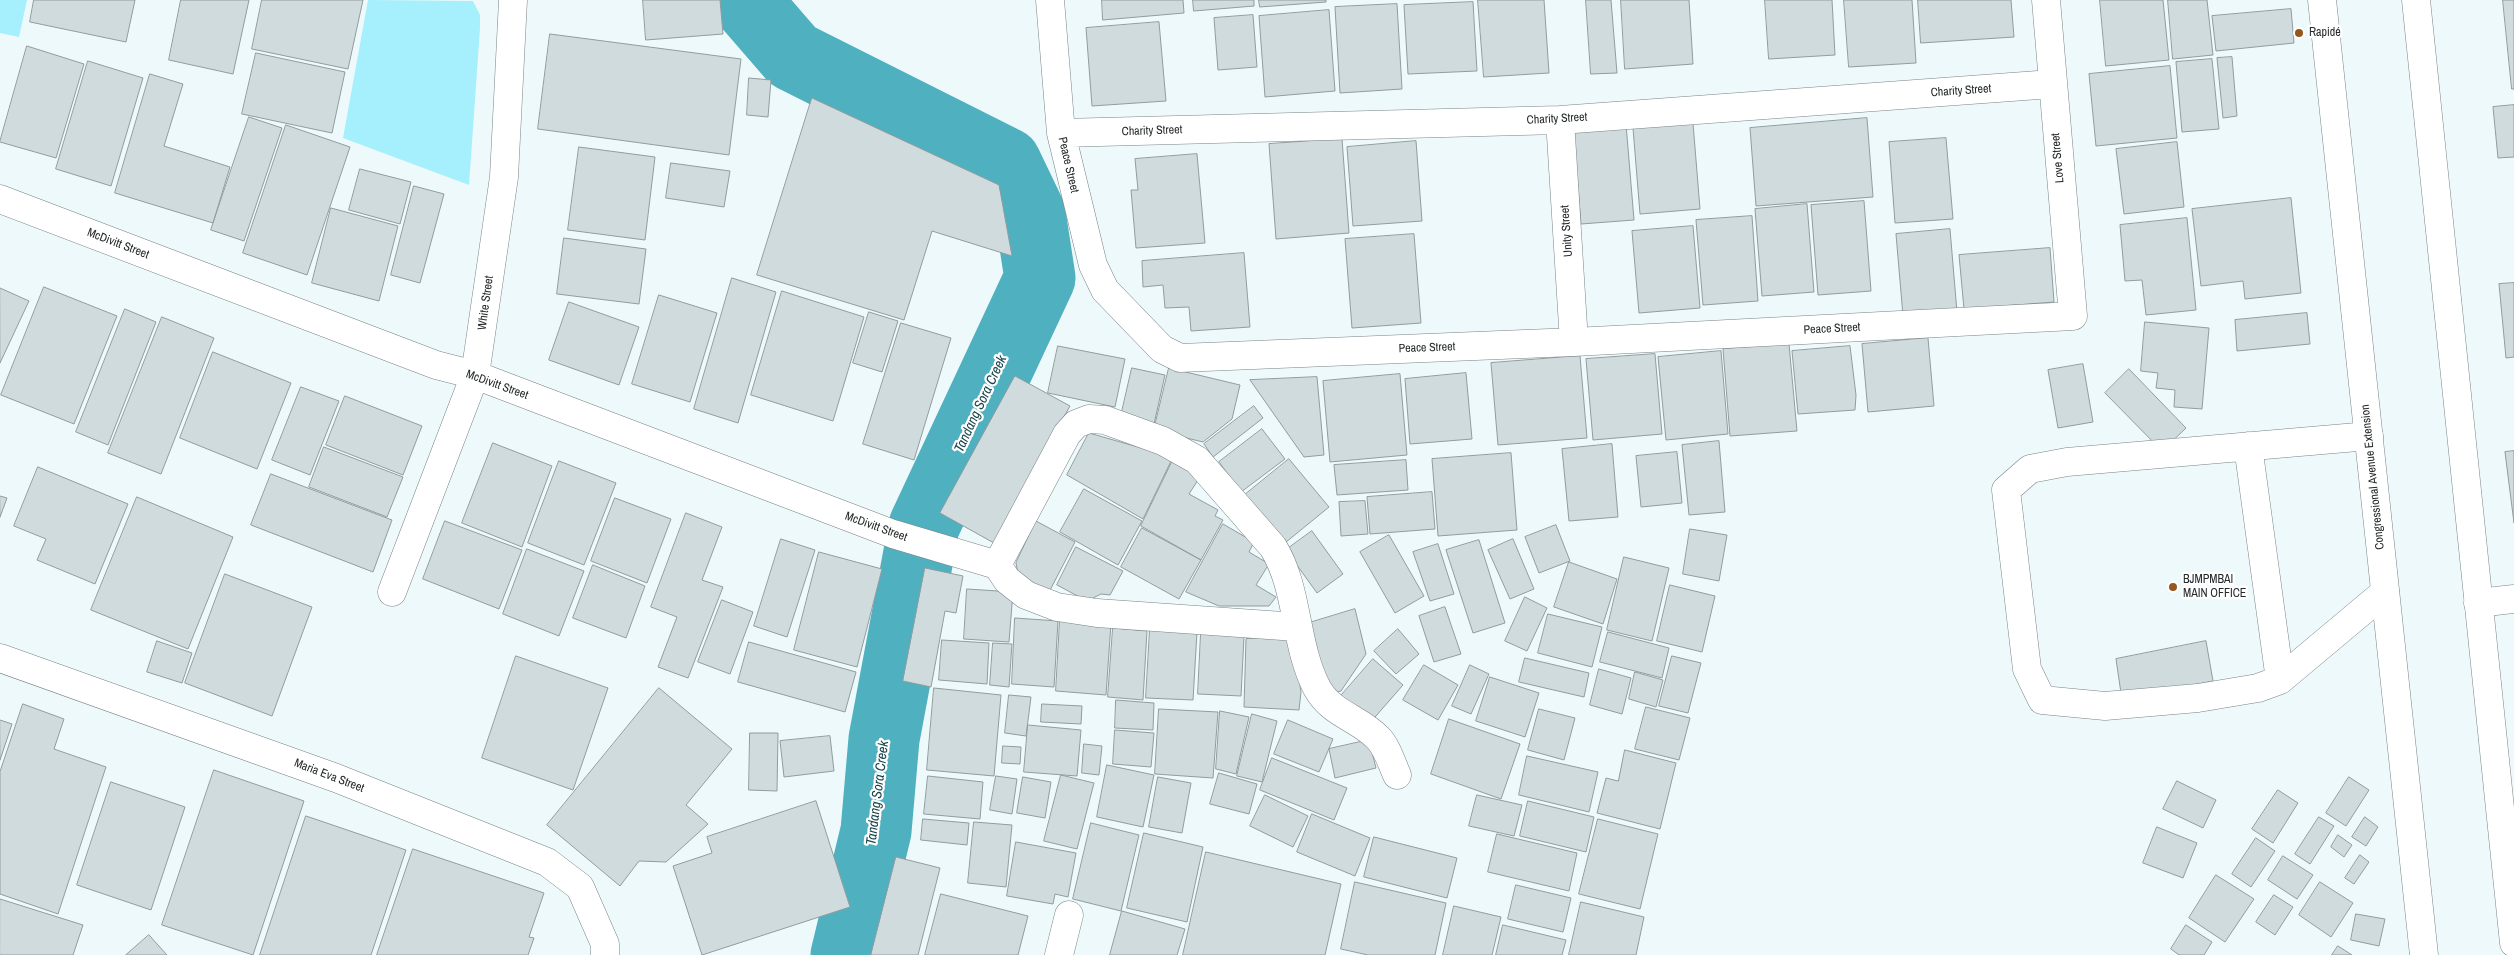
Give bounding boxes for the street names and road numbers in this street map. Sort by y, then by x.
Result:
street label: Charity Street [1930,82,1992,100]
street label: Charity Street [1526,110,1588,128]
street label: Charity Street [1121,123,1183,139]
street label: Love Street [2049,132,2067,184]
street label: Peace Street [1055,136,1081,194]
street label: Unity Street [1558,205,1576,257]
street label: McDivitt Street [85,226,151,262]
street label: White Street [475,275,497,331]
street label: Peace Street [1803,320,1861,338]
street label: Peace Street [1398,340,1456,356]
street label: McDivitt Street [464,367,530,403]
street label: Congressional Avenue Extension [2358,404,2388,550]
street label: McDivitt Street [843,509,909,545]
street label: Maria Eva Street [292,756,366,796]

